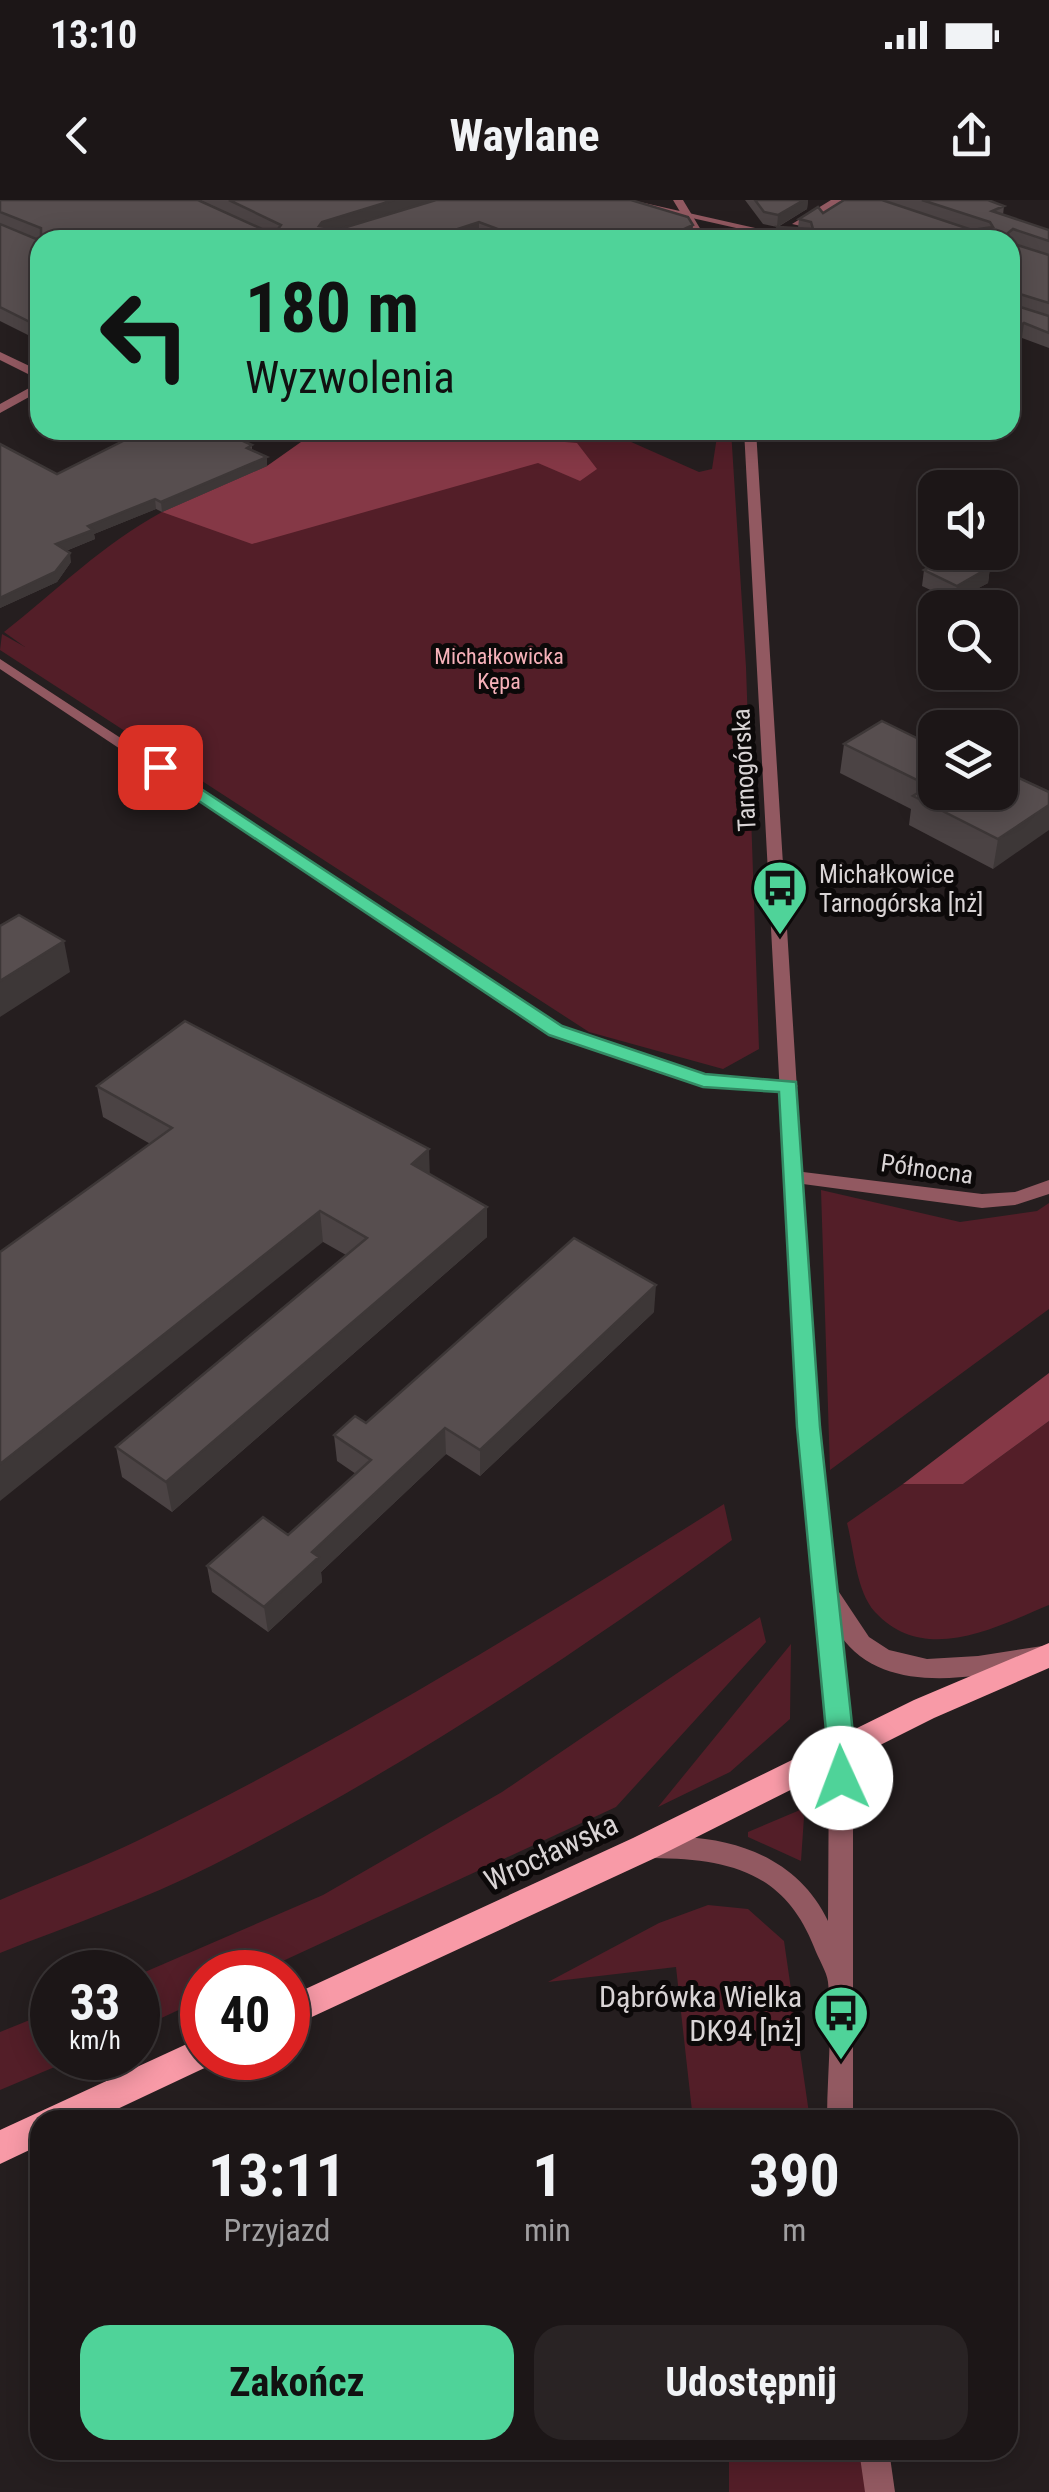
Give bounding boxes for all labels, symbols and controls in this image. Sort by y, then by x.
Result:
text: 13:10 [50,13,137,57]
icon: back [50,108,105,163]
icon: share [944,108,999,163]
text: Waylane [449,109,600,162]
text: 180 m [245,267,419,349]
icon: left [80,270,210,400]
text: Wyzwolenia [245,351,455,404]
map controls [918,470,1018,810]
button: sound [918,470,1018,570]
button: search [918,590,1018,690]
park label: Michałkowicka Kępa [434,644,564,694]
street label: Tarnogórska [726,708,762,832]
button: layers [918,710,1018,810]
pin [118,725,203,810]
icon: arrive [133,740,188,795]
bus stop icon: Michałkowice Tarnogórska [nż] [750,858,810,937]
place label: Michałkowice Tarnogórska [nż] [819,860,983,918]
street label: Północna [879,1148,975,1190]
position arrow [789,1726,893,1830]
street label: Wrocławska [479,1806,623,1898]
speed limit sign: 40 [180,1950,310,2080]
text: 33 [70,1974,120,2032]
place label: Dąbrówka Wielka DK94 [nż] [599,1979,802,2048]
bus stop icon: Dąbrówka Wielka DK94 [nż] [811,1983,871,2062]
text: km/h [69,2026,121,2055]
text: 13:11 [208,2140,346,2211]
text: 1 [532,2140,563,2211]
text: 390 [749,2140,840,2211]
text: Przyjazd [223,2211,330,2249]
text: min [524,2211,571,2249]
text: m [782,2211,806,2249]
button: Zakończ [80,2325,514,2440]
button: Udostępnij [534,2325,968,2440]

